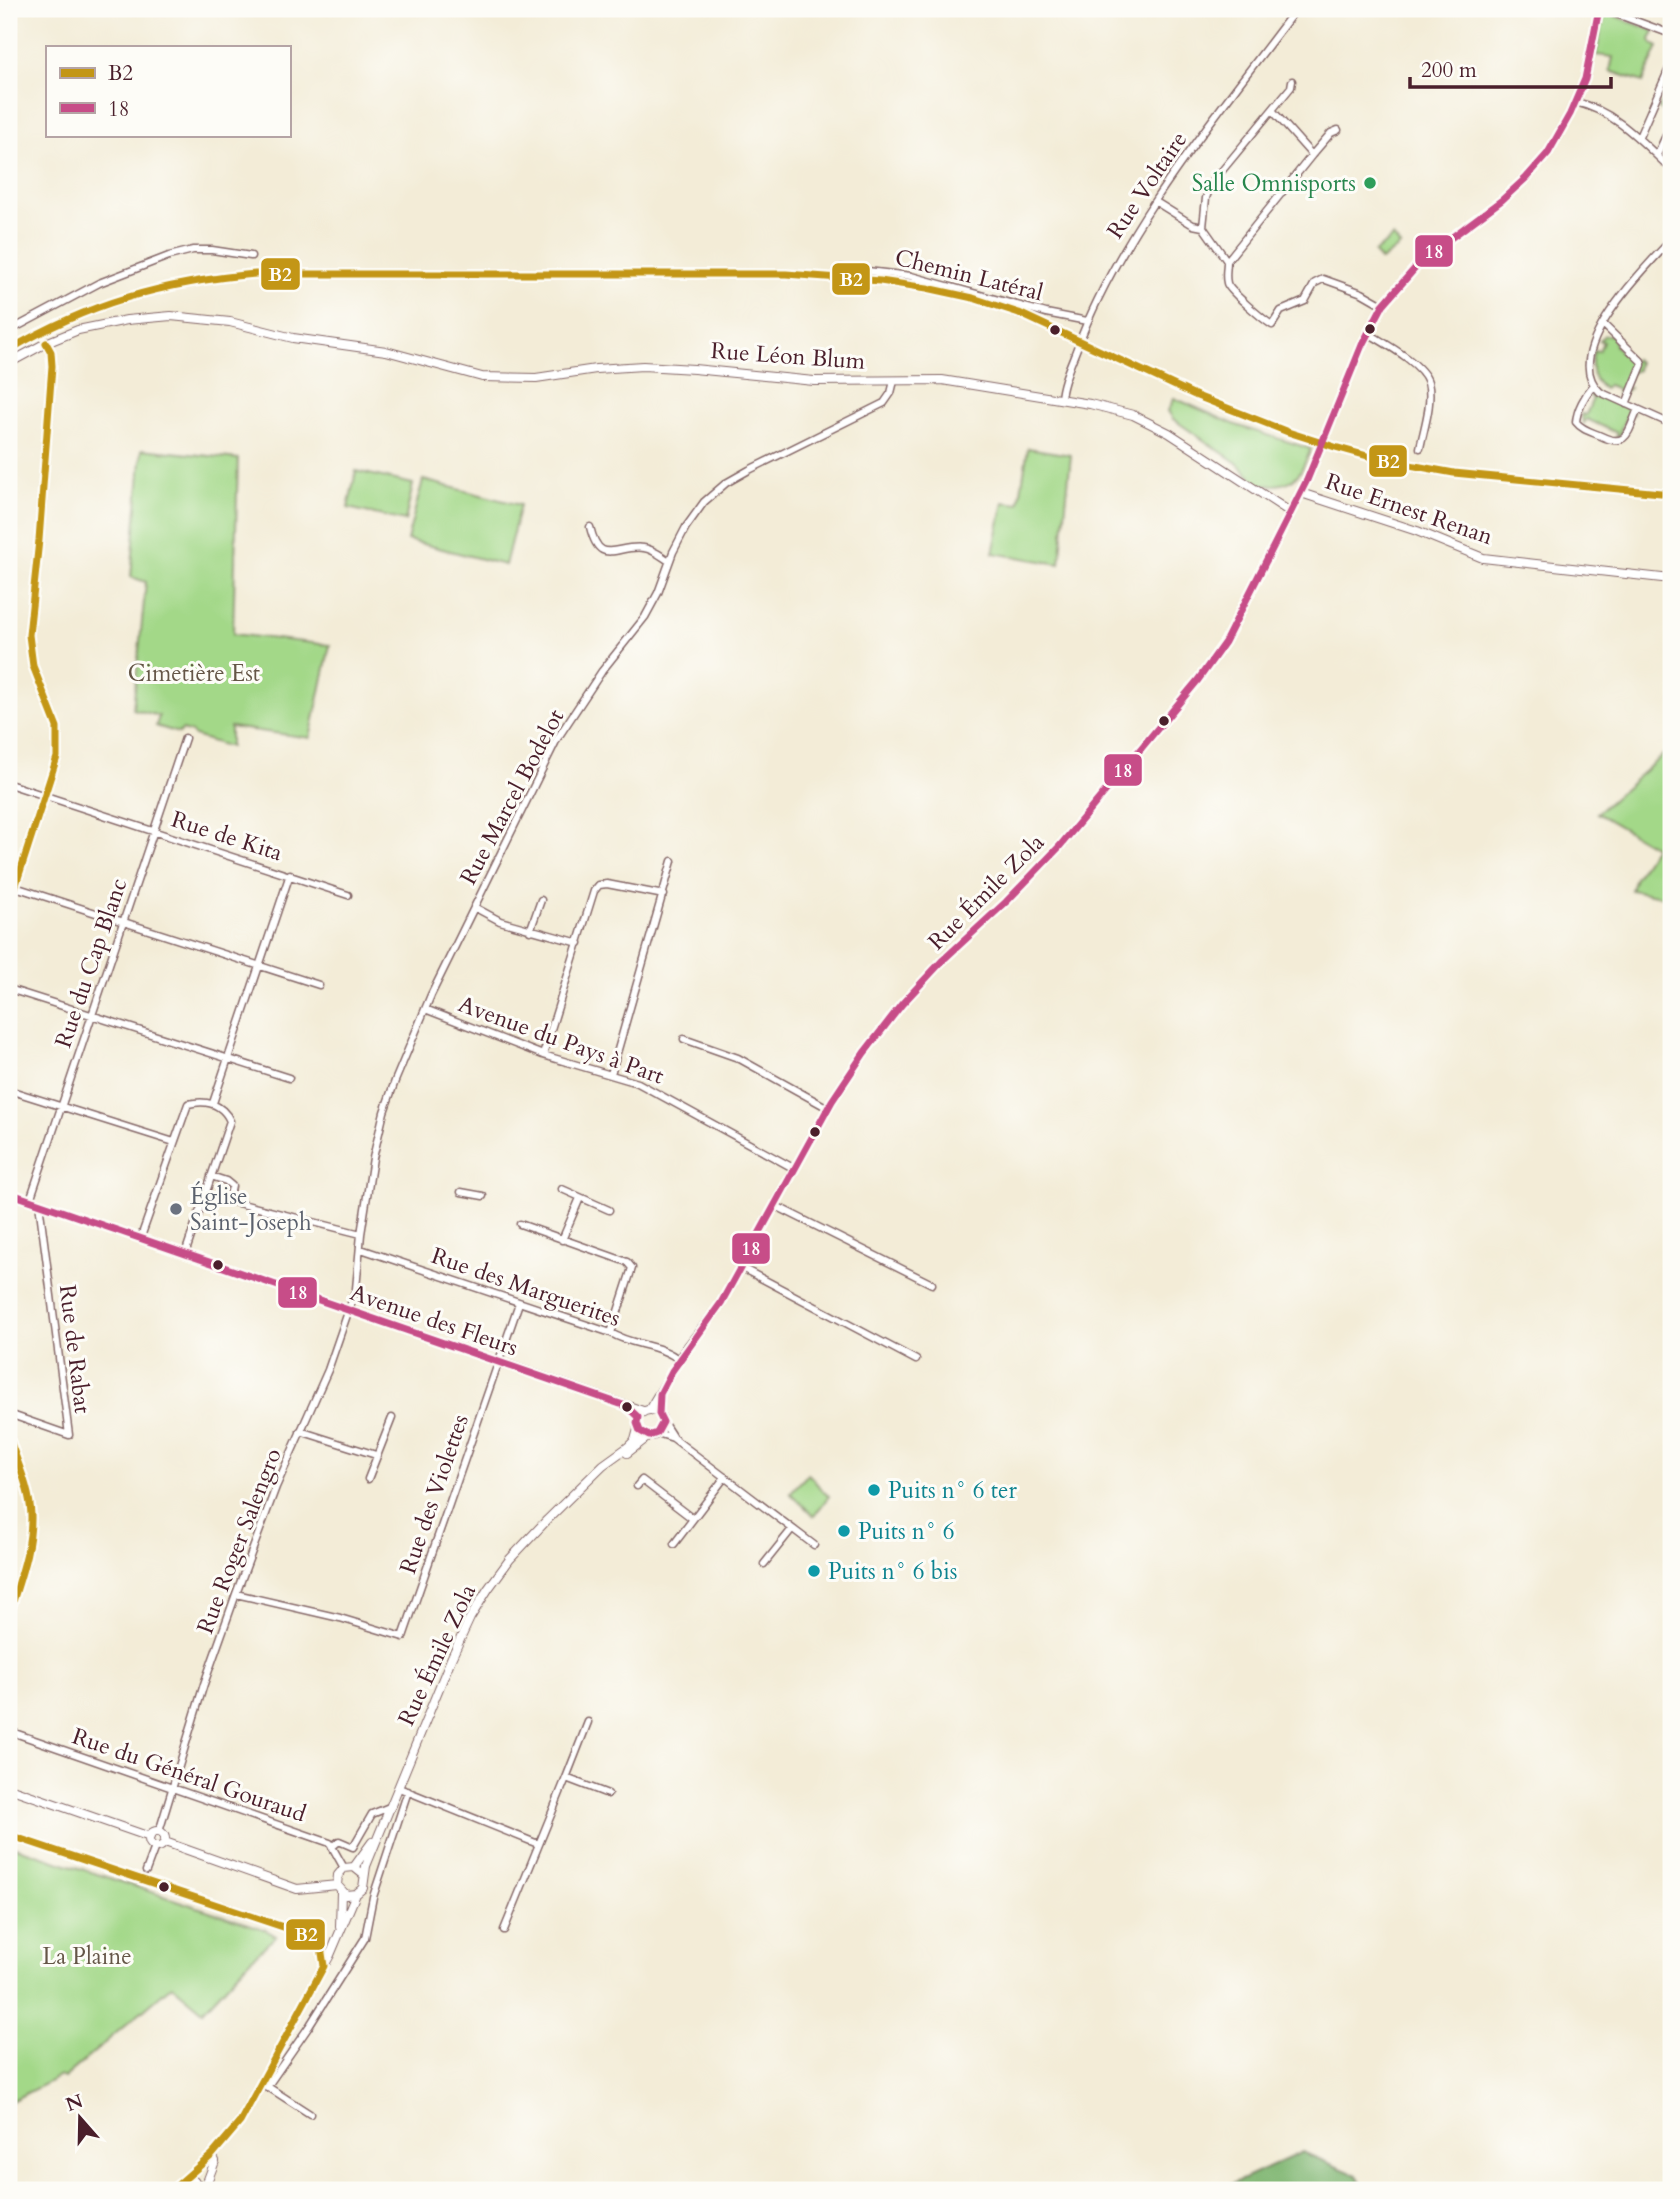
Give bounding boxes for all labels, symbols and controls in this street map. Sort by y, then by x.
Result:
legend [46,46,290,136]
scale bar [1410,46,1612,90]
text: 200 m [1421,56,1477,85]
text: B2 [108,59,133,88]
text: 18 [108,95,130,124]
street label: Rue Voltaire [1100,125,1194,245]
place label: Salle Omnisports [1192,168,1356,199]
marker: Salle Omnisports [1362,175,1378,191]
line badge: 18 [1414,234,1454,268]
text: 18 [1424,239,1444,265]
street label: Chemin Latéral [892,242,1046,308]
line badge: B2 [260,257,301,291]
text: B2 [268,262,292,288]
line badge: B2 [831,262,871,296]
text: B2 [839,267,863,293]
unlabelled marker [1363,322,1377,336]
unlabelled marker [1048,323,1062,337]
street label: Rue Léon Blum [710,335,867,377]
line badge: B2 [1368,444,1408,478]
text: B2 [1376,449,1400,475]
street label: Rue Ernest Renan [1321,466,1497,552]
park label: Cimetière Est [128,658,260,689]
street label: Rue Marcel Bodelot [453,704,571,890]
unlabelled marker [1157,714,1171,728]
line badge: 18 [1103,753,1143,787]
text: 18 [1113,758,1133,784]
street label: Rue de Kita [168,804,286,869]
street label: Rue Émile Zola [921,827,1051,957]
street label: Rue du Cap Blanc [48,874,134,1052]
street label: Avenue du Pays à Part [454,988,668,1092]
unlabelled marker [808,1125,822,1139]
place label: Église Saint-Joseph [190,1181,312,1238]
marker: Église Saint-Joseph [168,1201,184,1217]
line badge: 18 [731,1232,771,1265]
text: 18 [741,1236,761,1262]
street label: Rue des Marguerites [427,1240,625,1334]
unlabelled marker [211,1258,225,1272]
line badge: 18 [277,1276,318,1309]
street label: Avenue des Fleurs [346,1277,522,1363]
text: 18 [288,1280,308,1306]
street label: Rue de Rabat [52,1283,98,1415]
unlabelled marker [620,1400,634,1414]
street label: Rue des Violettes [392,1410,476,1578]
street label: Rue Roger Salengro [189,1444,289,1638]
place label: Puits n° 6 ter [888,1475,1018,1506]
marker: Puits n° 6 ter [866,1482,882,1498]
place label: Puits n° 6 [858,1516,955,1547]
marker: Puits n° 6 [836,1523,852,1539]
place label: Puits n° 6 bis [828,1556,957,1587]
marker: Puits n° 6 bis [806,1563,822,1579]
street label: Rue Émile Zola [391,1579,483,1731]
street label: Rue du Général Gouraud [68,1720,311,1830]
unlabelled marker [157,1880,171,1894]
line badge: B2 [285,1918,326,1951]
text: B2 [294,1922,318,1948]
park label: La Plaine [42,1941,132,1972]
north arrow [46,2084,116,2154]
text: N [62,2088,87,2118]

